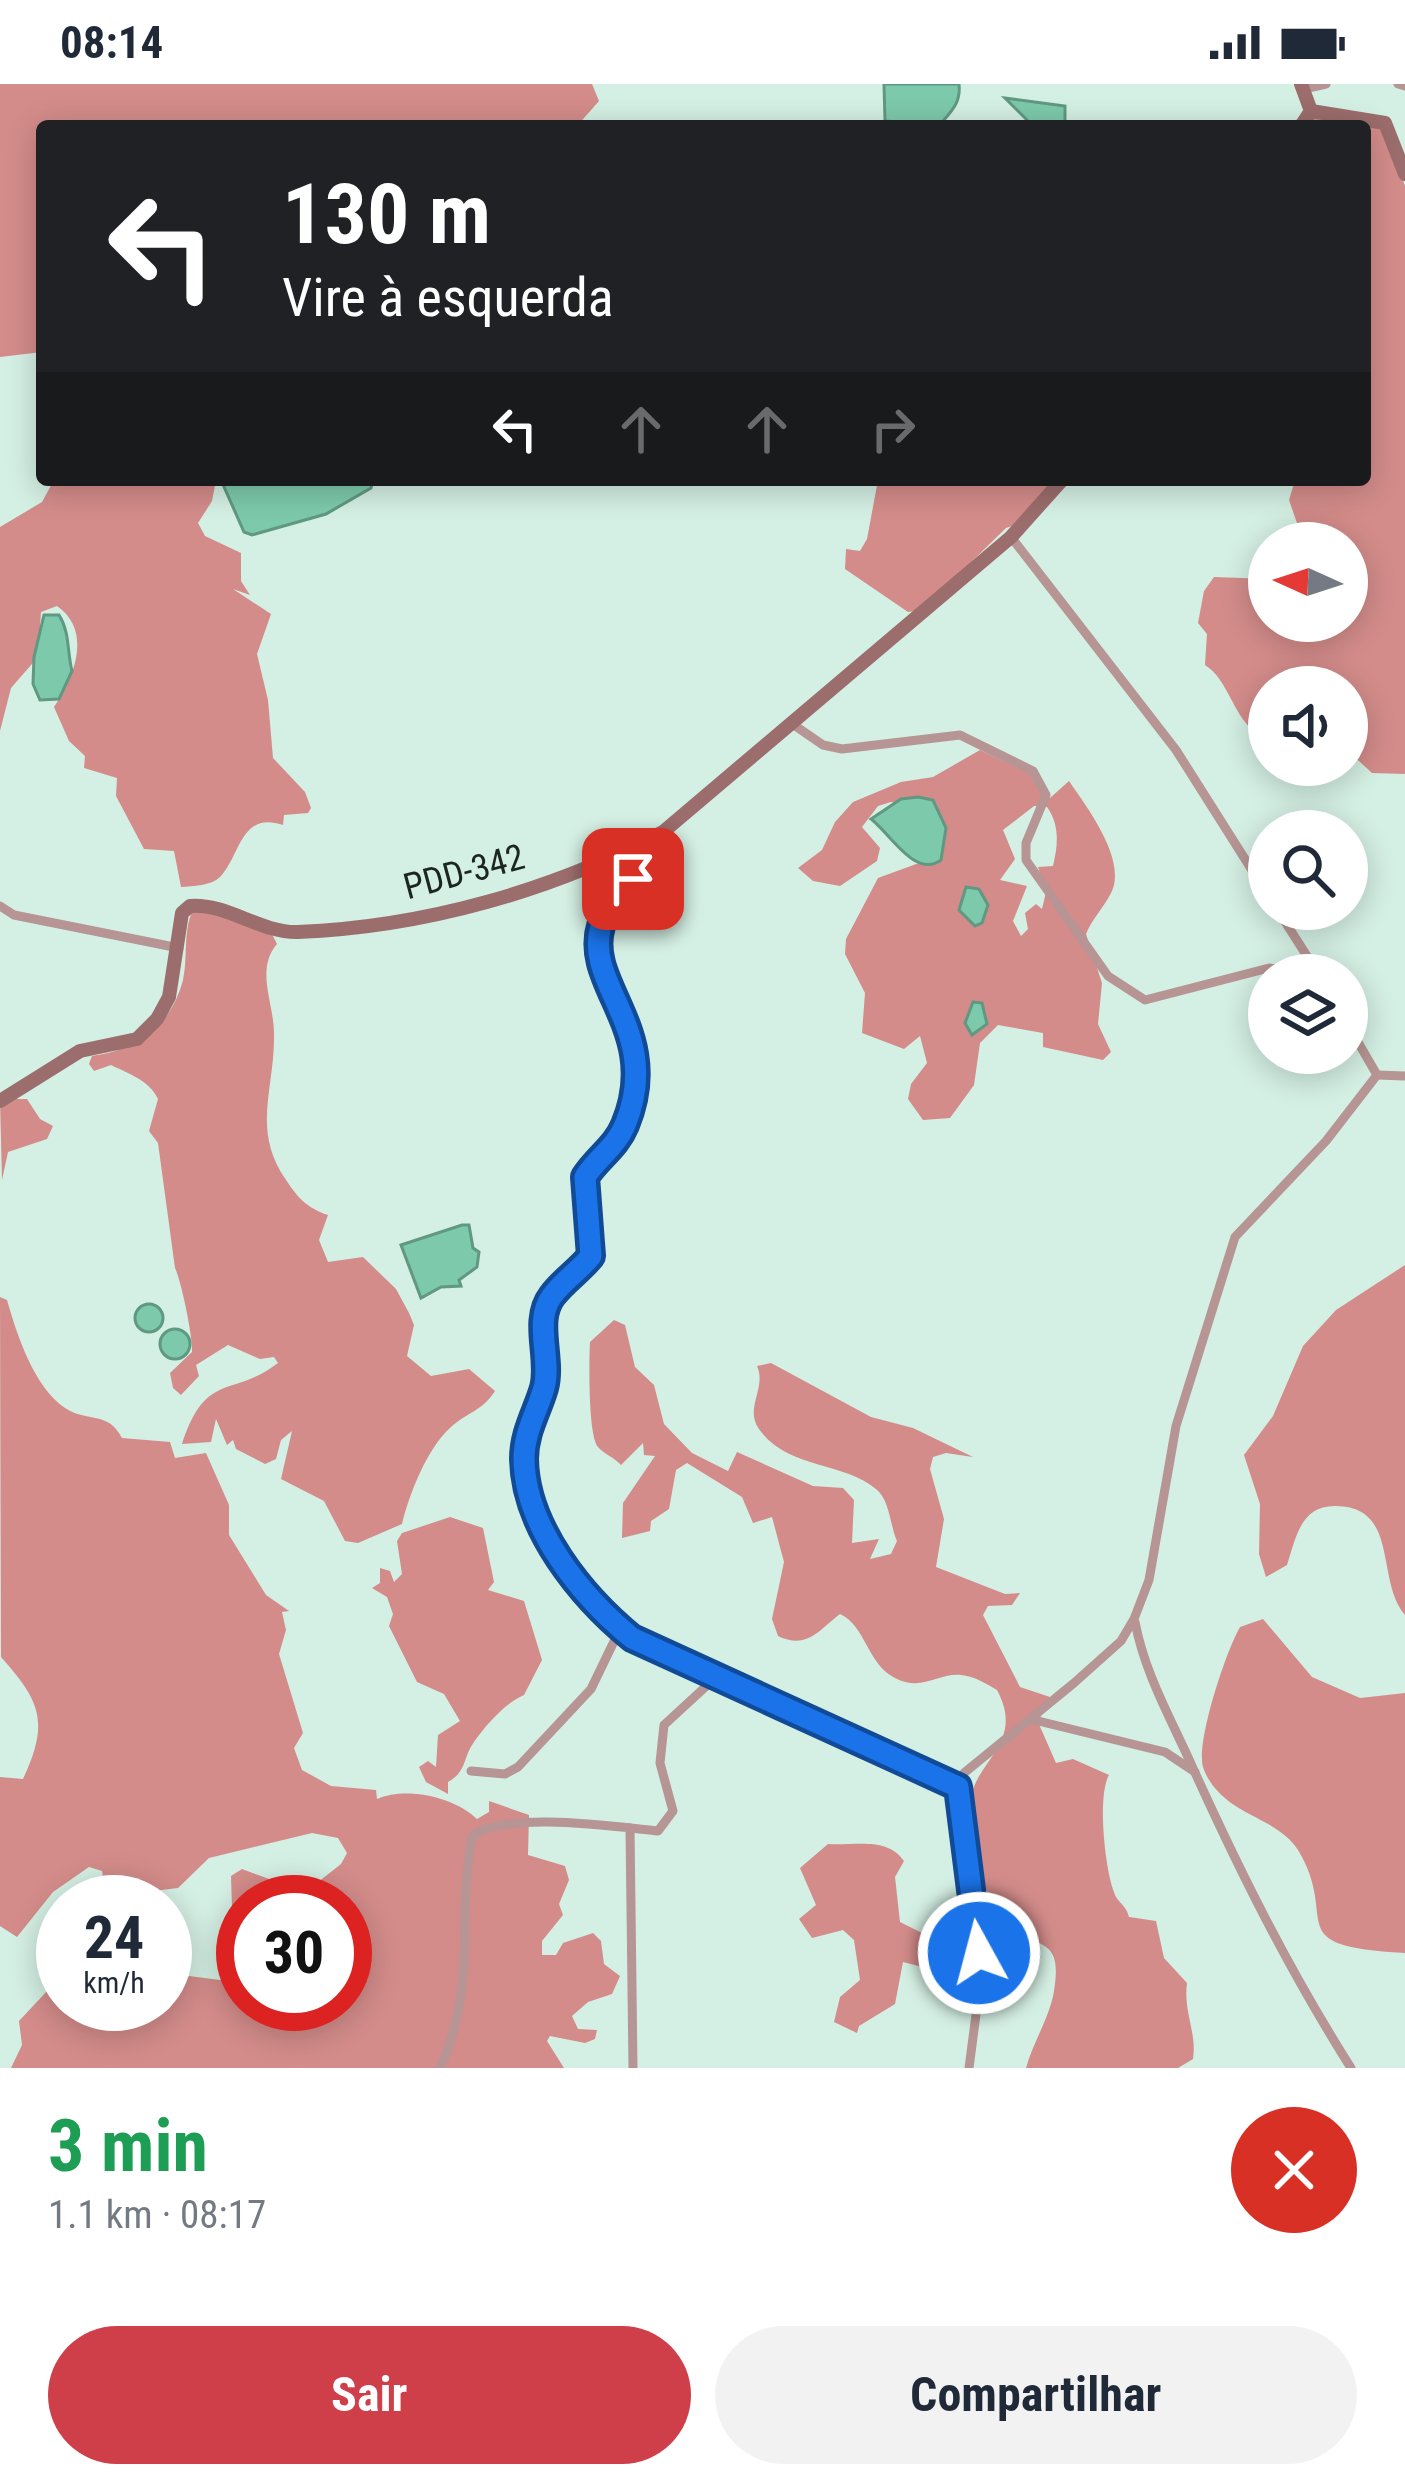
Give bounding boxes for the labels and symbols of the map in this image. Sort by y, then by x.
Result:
north arrow [1248,522,1368,642]
pin [582,828,684,930]
street label: PDD-342 [399,836,529,908]
speed limit sign: 30 [216,1875,372,2031]
position arrow [916,1890,1042,2016]

